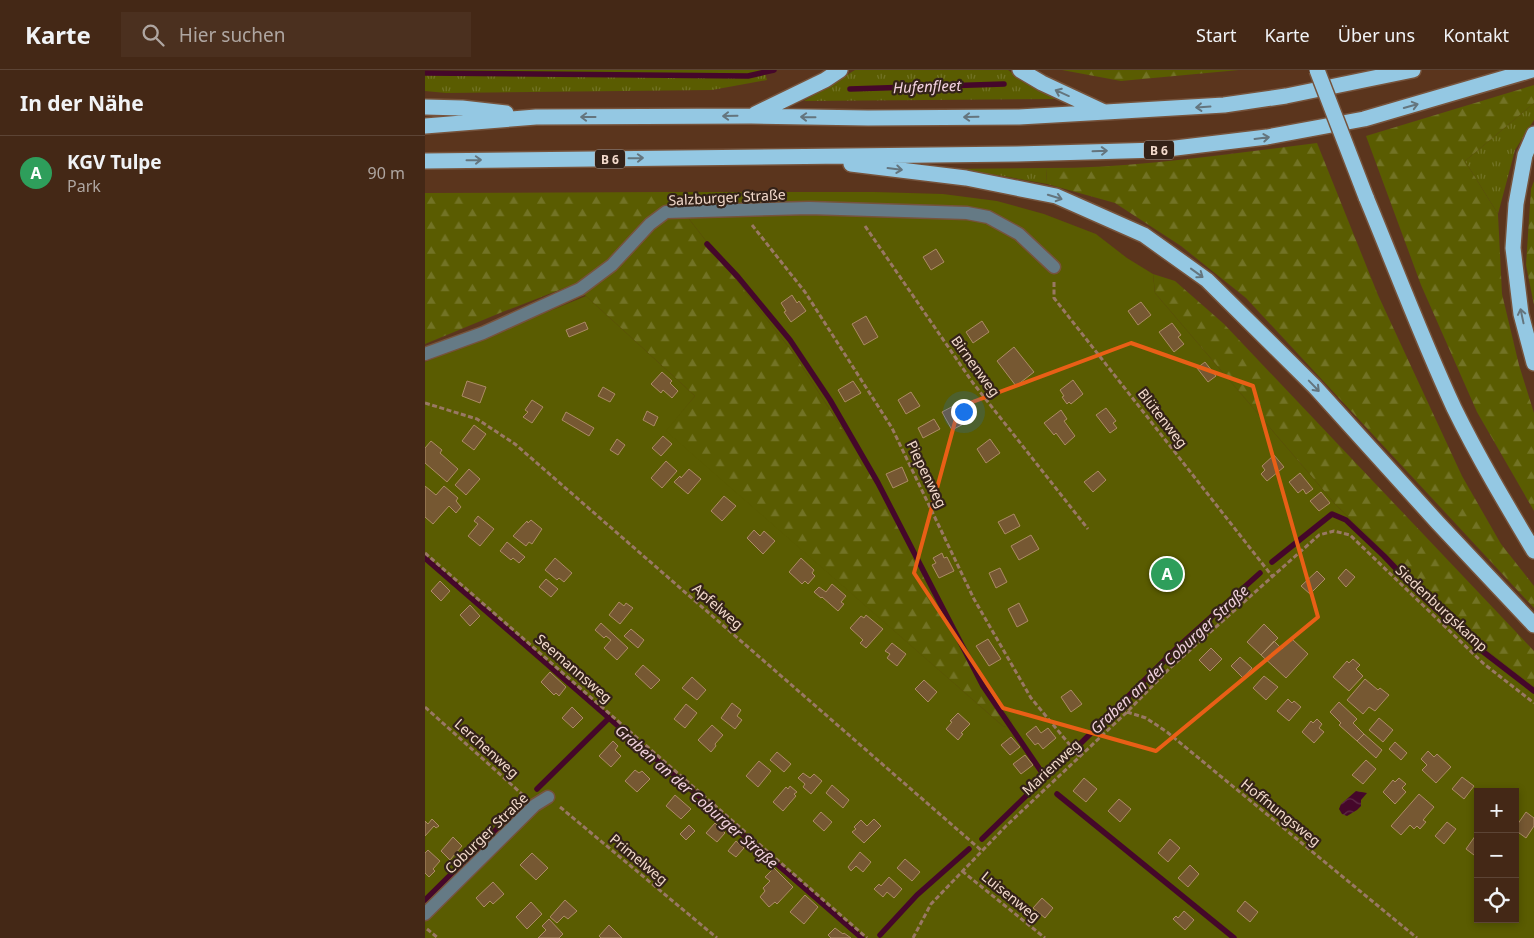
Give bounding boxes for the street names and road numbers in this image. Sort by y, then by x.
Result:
road number: B 6 [1144,140,1174,160]
road number: B 6 [595,150,625,168]
street label: Salzburger Straße [668,184,786,210]
street label: Birnenweg [947,332,1005,400]
street label: Blütenweg [1134,384,1192,452]
street label: Piepenweg [903,437,951,511]
street label: Siedenburgskamp [1392,560,1492,656]
street label: Apfelweg [689,579,747,633]
street label: Seemannsweg [532,629,616,707]
street label: Lerchenweg [451,714,523,782]
street label: Marienweg [1017,735,1085,799]
street label: Hoffnungsweg [1237,774,1325,850]
street label: Coburger Straße [440,788,532,878]
street label: Primelweg [606,829,672,889]
street label: Luisenweg [978,866,1044,926]

